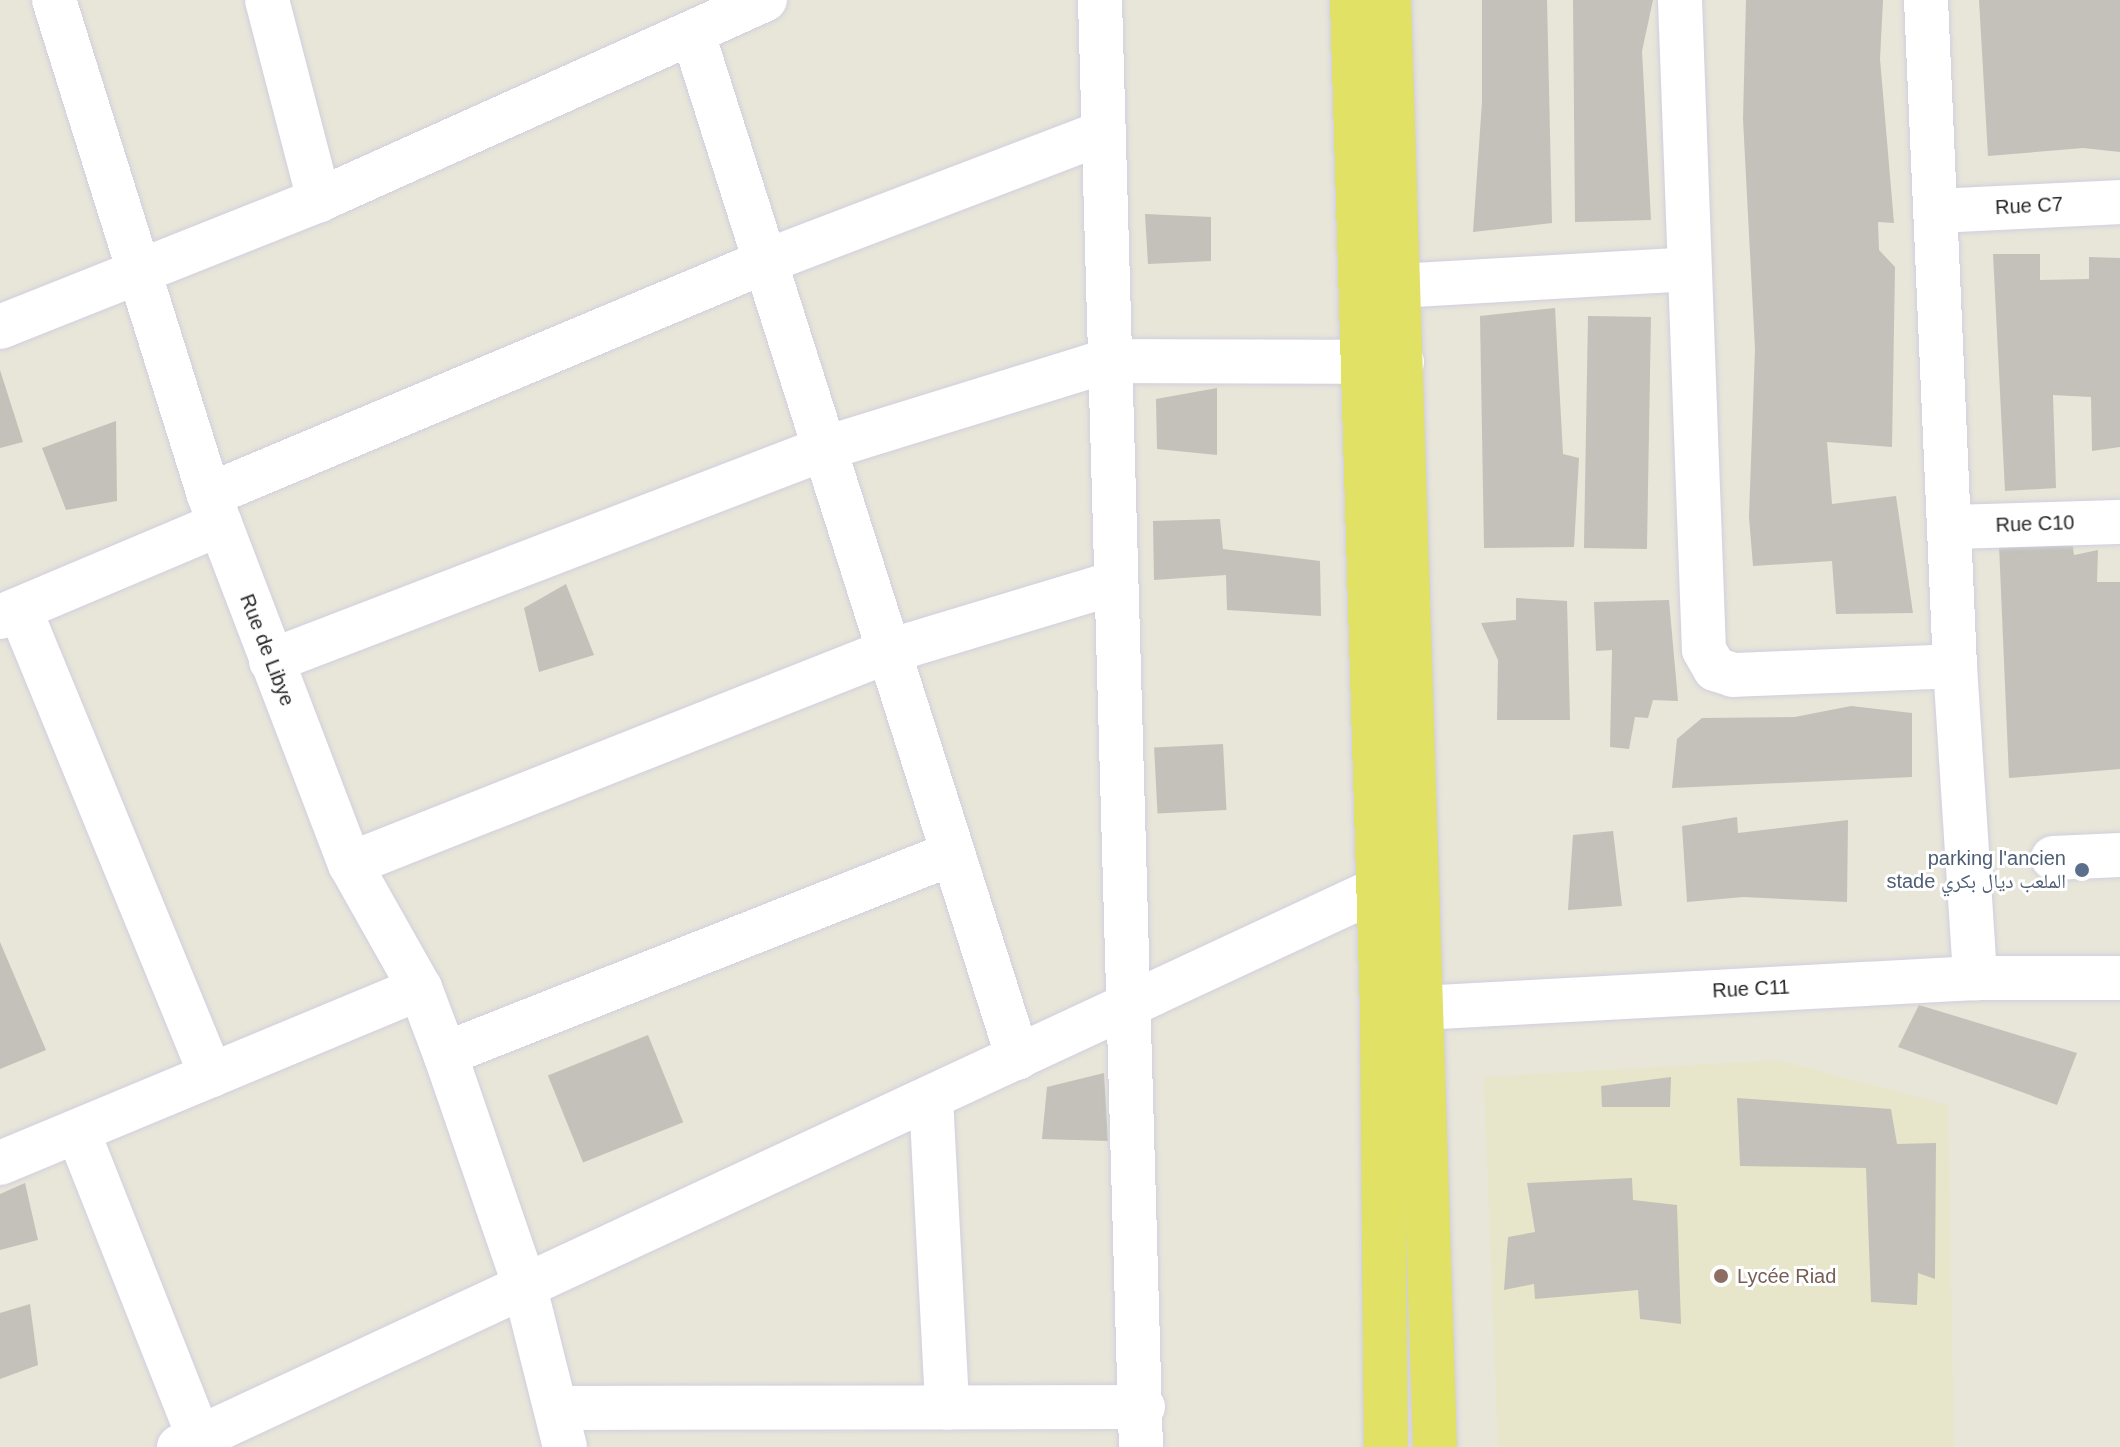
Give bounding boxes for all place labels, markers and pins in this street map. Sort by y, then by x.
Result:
place label: parking l'ancien stade الملعب ديال بكري [1886,846,2066,893]
marker: parking l'ancien stade الملعب ديال بكري [2073,861,2091,879]
place label: Lycée Riad [1737,1264,1836,1288]
marker: Lycée Riad [1712,1267,1730,1285]

